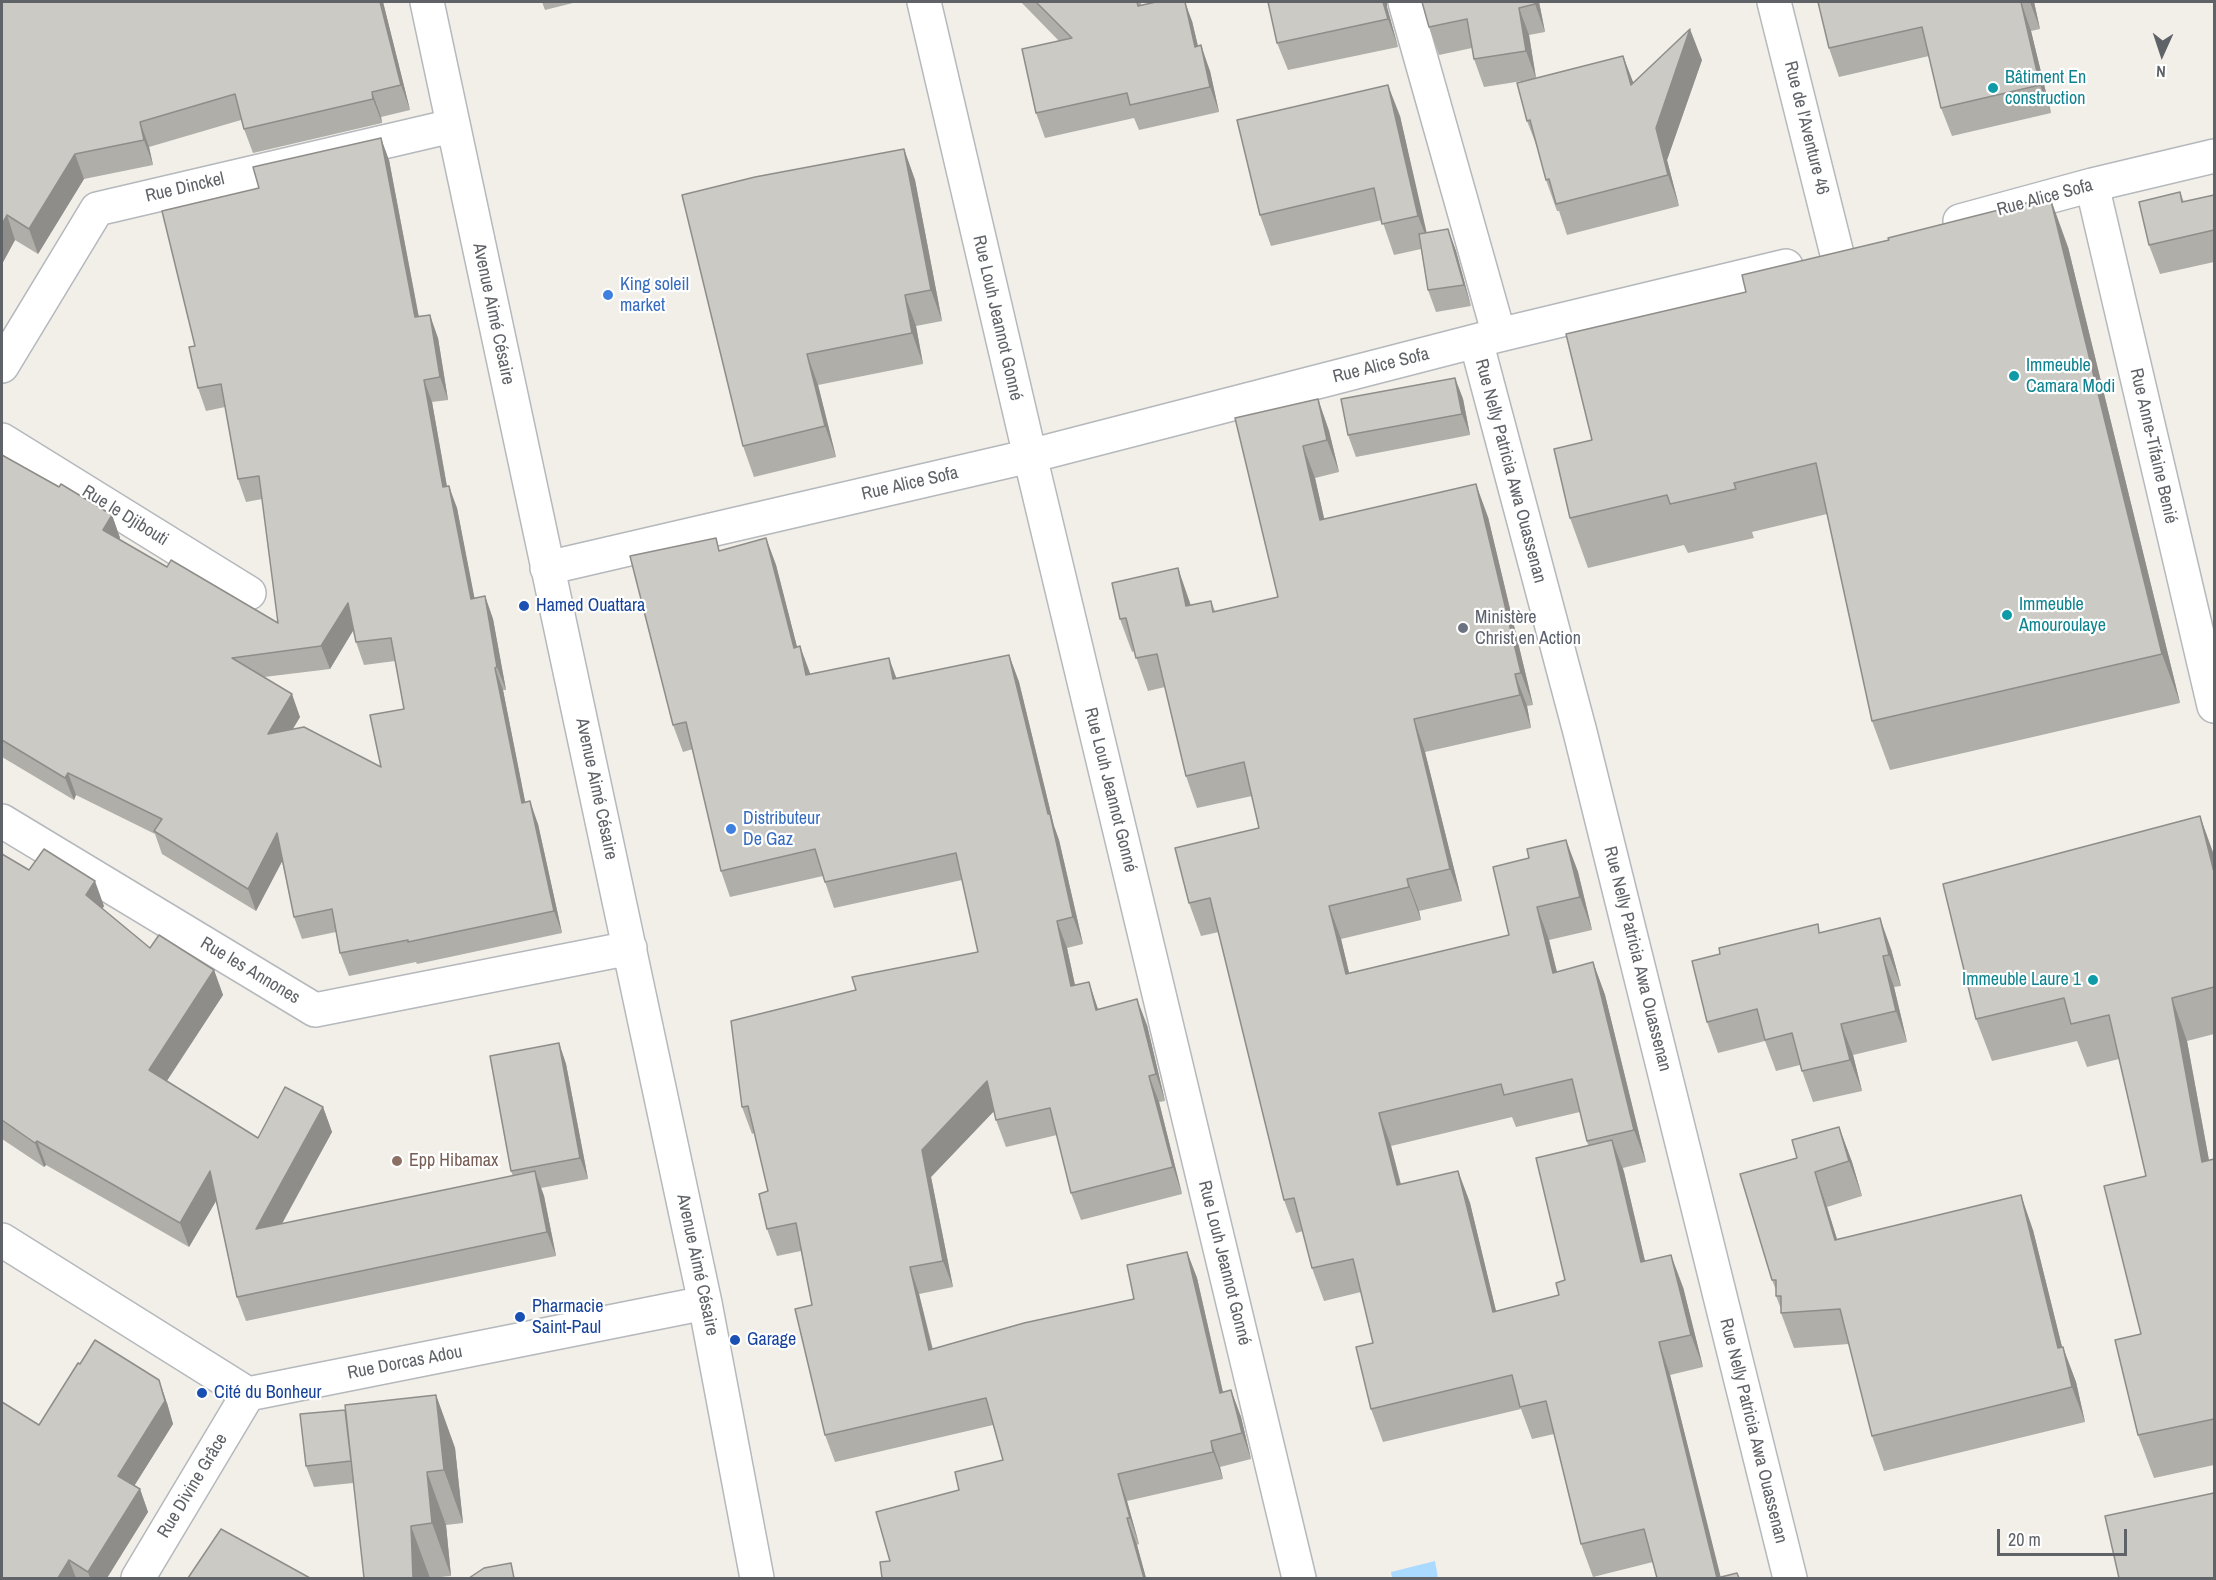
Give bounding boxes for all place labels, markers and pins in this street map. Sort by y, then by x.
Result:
place label: Bâtiment En construction [2005,67,2086,110]
marker: Bâtiment En construction [1986,81,2000,95]
place label: King soleil market [620,274,689,316]
marker: King soleil market [601,288,615,302]
place label: Immeuble Camara Modi [2026,355,2115,398]
marker: Immeuble Camara Modi [2007,369,2021,383]
place label: Immeuble Amouroulaye [2019,594,2106,636]
place label: Hamed Ouattara [536,595,645,617]
marker: Hamed Ouattara [517,599,531,613]
place label: Ministère Christ en Action [1475,607,1581,650]
marker: Immeuble Amouroulaye [2000,608,2014,622]
marker: Ministère Christ en Action [1456,621,1470,635]
place label: Distributeur De Gaz [743,808,820,850]
marker: Distributeur De Gaz [724,822,738,836]
place label: Immeuble Laure 1 [1962,969,2081,991]
marker: Immeuble Laure 1 [2086,973,2100,987]
place label: Epp Hibamax [409,1150,498,1172]
marker: Epp Hibamax [390,1154,404,1168]
place label: Pharmacie Saint-Paul [532,1296,603,1338]
marker: Pharmacie Saint-Paul [513,1310,527,1324]
place label: Garage [747,1329,796,1351]
marker: Garage [728,1333,742,1347]
place label: Cité du Bonheur [214,1382,321,1404]
marker: Cité du Bonheur [195,1386,209,1400]

